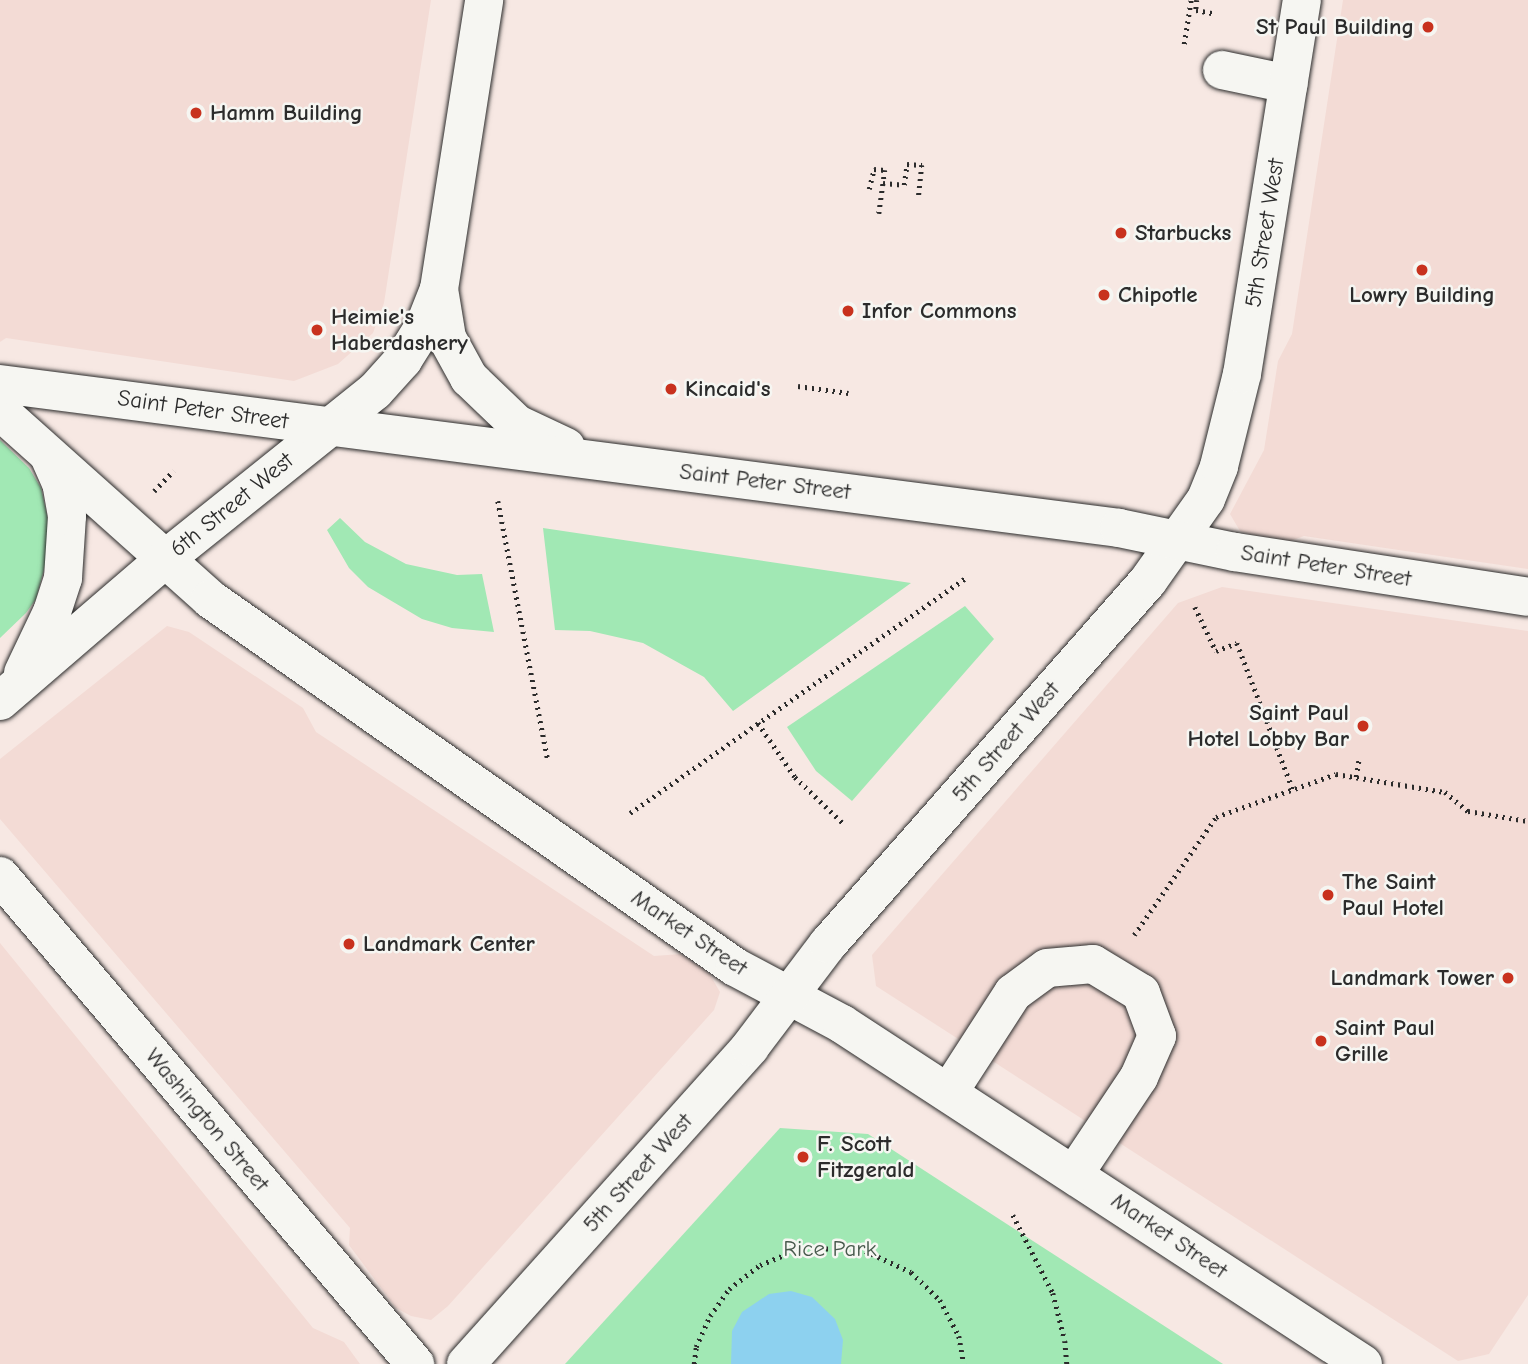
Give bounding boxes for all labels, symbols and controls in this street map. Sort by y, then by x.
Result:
place label: St Paul Building [1256,13,1414,41]
marker: St Paul Building [1420,19,1436,35]
place label: Hamm Building [210,99,363,127]
marker: Hamm Building [188,105,204,121]
street label: 5th Street West [1240,157,1290,309]
place label: Starbucks [1135,219,1231,247]
marker: Starbucks [1113,225,1129,241]
marker: Lowry Building [1414,262,1430,278]
place label: Chipotle [1118,281,1198,309]
place label: Lowry Building [1349,281,1495,309]
marker: Chipotle [1096,287,1112,303]
place label: Infor Commons [862,297,1017,325]
place label: Heimie's Haberdashery [331,303,468,357]
marker: Infor Commons [840,303,856,319]
marker: Heimie's Haberdashery [309,322,325,338]
place label: Kincaid's [685,375,771,403]
marker: Kincaid's [663,381,679,397]
street label: Saint Peter Street [116,384,290,436]
street label: 6th Street West [165,447,299,563]
street label: Saint Peter Street [678,458,852,506]
street label: Saint Peter Street [1239,539,1413,593]
street label: 5th Street West [946,676,1066,808]
place label: Saint Paul Hotel Lobby Bar [1188,699,1349,753]
marker: Saint Paul Hotel Lobby Bar [1355,718,1371,734]
place label: The Saint Paul Hotel [1342,868,1444,922]
street label: Market Street [626,884,752,982]
marker: The Saint Paul Hotel [1320,887,1336,903]
place label: Landmark Center [363,930,535,958]
marker: Landmark Center [341,936,357,952]
place label: Landmark Tower [1330,964,1494,992]
marker: Landmark Tower [1500,970,1516,986]
place label: Saint Paul Grille [1335,1014,1435,1068]
marker: Saint Paul Grille [1313,1033,1329,1049]
street label: Washington Street [139,1043,275,1197]
street label: 5th Street West [577,1108,699,1238]
place label: F. Scott Fitzgerald [817,1130,915,1184]
marker: F. Scott Fitzgerald [795,1149,811,1165]
street label: Market Street [1106,1187,1232,1285]
park label: Rice Park [783,1235,877,1263]

